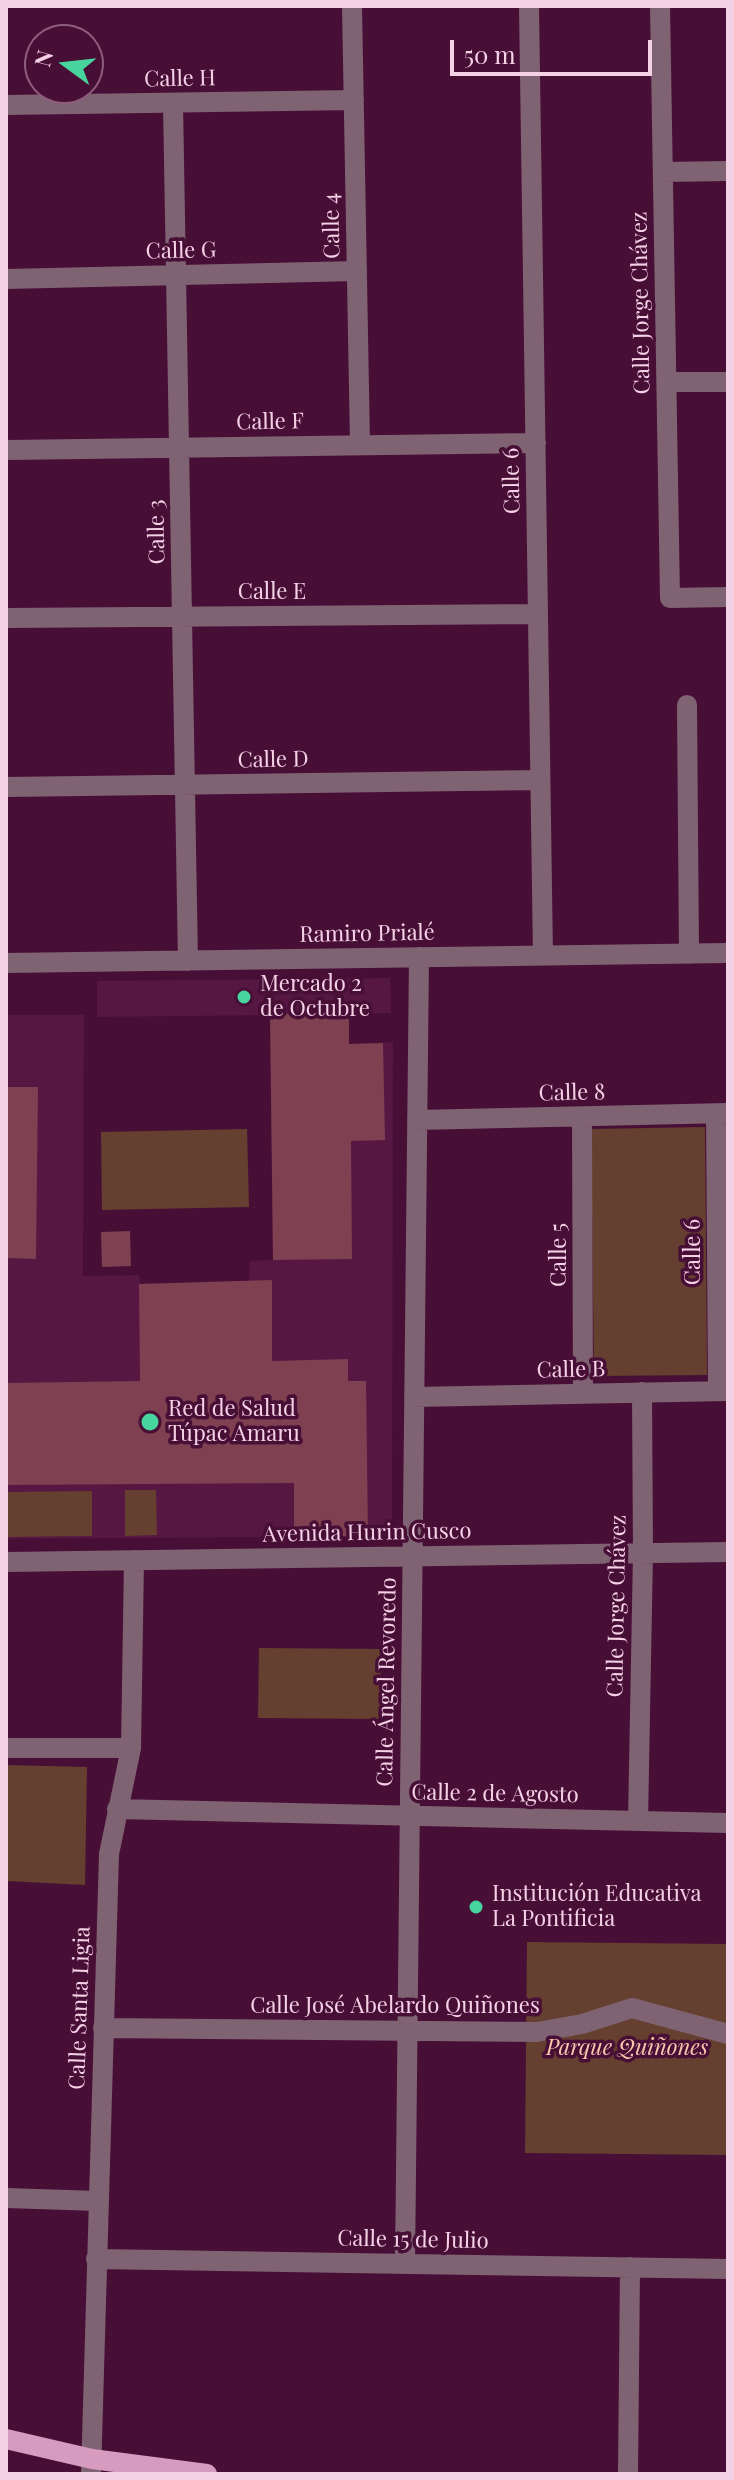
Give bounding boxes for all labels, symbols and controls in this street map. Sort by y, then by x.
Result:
north arrow [24,24,104,104]
scale bar [454,24,656,74]
text: 50 m [464,38,516,70]
text: N [26,47,59,70]
street label: Calle H [144,65,216,93]
street label: Calle 4 [318,193,346,259]
street label: Calle Jorge Chávez [626,211,656,395]
street label: Calle G [146,237,216,265]
street label: Calle F [236,408,304,436]
street label: Calle 6 [498,448,526,514]
street label: Calle 3 [143,499,171,565]
street label: Calle E [238,579,306,605]
street label: Calle D [237,746,309,774]
street label: Ramiro Prialé [299,920,435,948]
place label: Mercado 2 de Octubre [260,971,370,1022]
marker: Mercado 2 de Octubre [235,988,253,1006]
street label: Calle 8 [539,1079,605,1107]
street label: Calle 6 [680,1219,706,1285]
street label: Calle 5 [546,1223,572,1287]
street label: Calle B [536,1356,606,1384]
place label: Red de Salud Túpac Amaru [168,1396,300,1448]
marker: Red de Salud Túpac Amaru [139,1411,161,1433]
street label: Calle Jorge Chávez [602,1514,632,1698]
street label: Avenida Hurin Cusco [262,1518,472,1548]
street label: Calle Ángel Revoredo [372,1577,402,1787]
street label: Calle 2 de Agosto [411,1779,579,1809]
place label: Institución Educativa La Pontificia [492,1881,701,1932]
marker: Institución Educativa La Pontificia [467,1898,485,1916]
street label: Calle Santa Ligia [64,1926,96,2090]
street label: Calle José Abelardo Quiñones [250,1993,540,2019]
park label: Parque Quiñones [546,2035,708,2061]
street label: Calle 15 de Julio [337,2225,489,2255]

